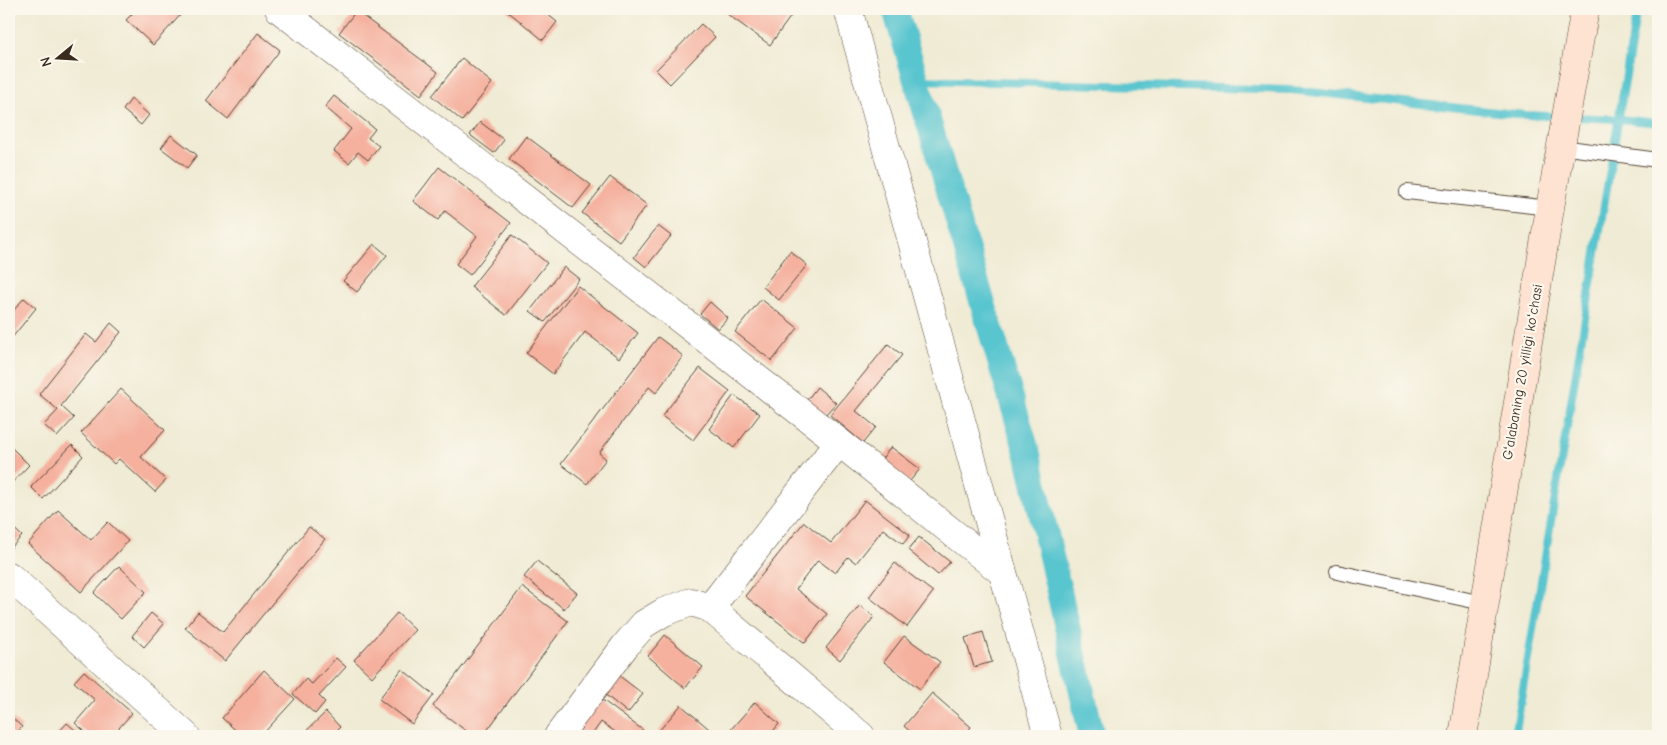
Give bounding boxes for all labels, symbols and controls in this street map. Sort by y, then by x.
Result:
north arrow [32,32,82,82]
text: N [37,55,56,69]
street label: Gʻalabaning 20 yilligi koʻchasi [1499,283,1546,461]

